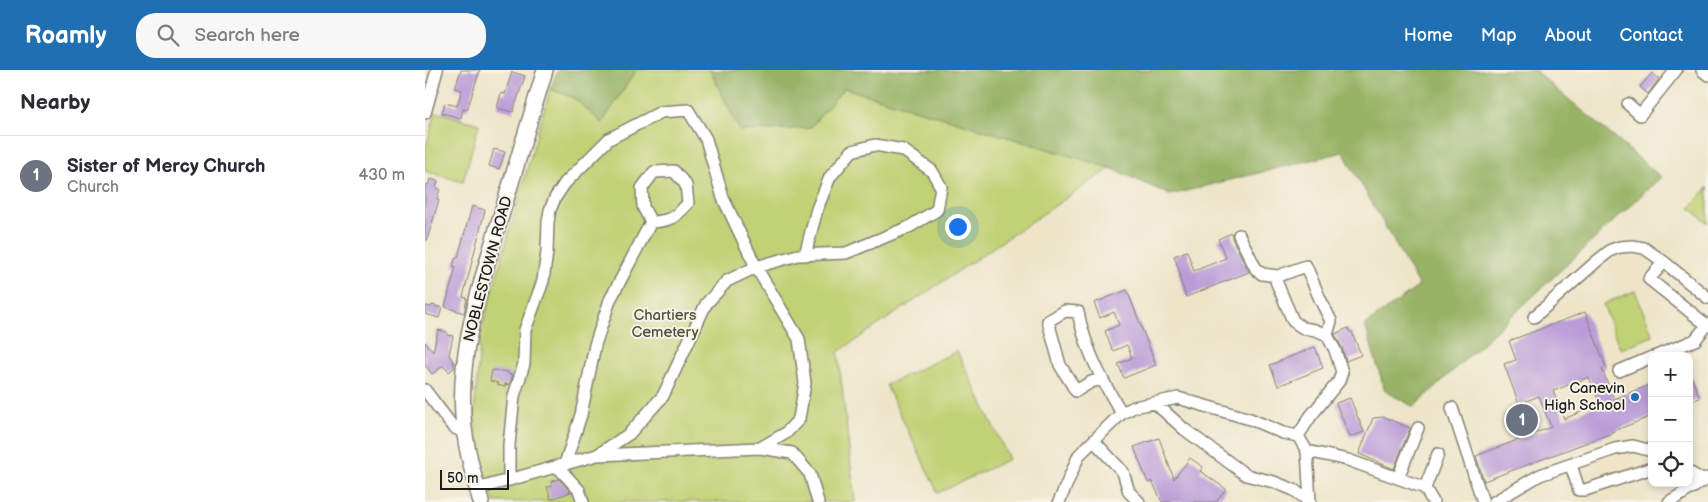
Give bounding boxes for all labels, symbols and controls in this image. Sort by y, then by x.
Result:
search box [136,13,486,58]
text: Roamly [25,21,106,50]
icon: search [154,21,182,49]
text: Search here [194,24,300,47]
text: Home [1404,25,1453,46]
text: Map [1481,25,1517,46]
text: About [1545,25,1592,46]
text: Contact [1620,25,1683,46]
text: Nearby [20,90,90,115]
text: Sister of Mercy Church [67,155,266,178]
text: 1 [33,166,39,185]
text: 430 m [358,166,405,185]
text: Church [67,178,119,197]
street label: NOBLESTOWN ROAD [459,194,517,344]
your location [945,214,971,240]
park label: Chartiers Cemetery [632,306,699,342]
map controls [1648,352,1693,487]
button: + [1648,352,1693,397]
place label: Canevin High School [1544,379,1625,415]
marker: Canevin High School [1629,391,1641,403]
button: − [1648,397,1693,442]
pin: 1 [1506,401,1538,439]
button: locate [1648,442,1693,487]
scale bar [440,467,509,490]
text: 50 m [447,470,479,487]

